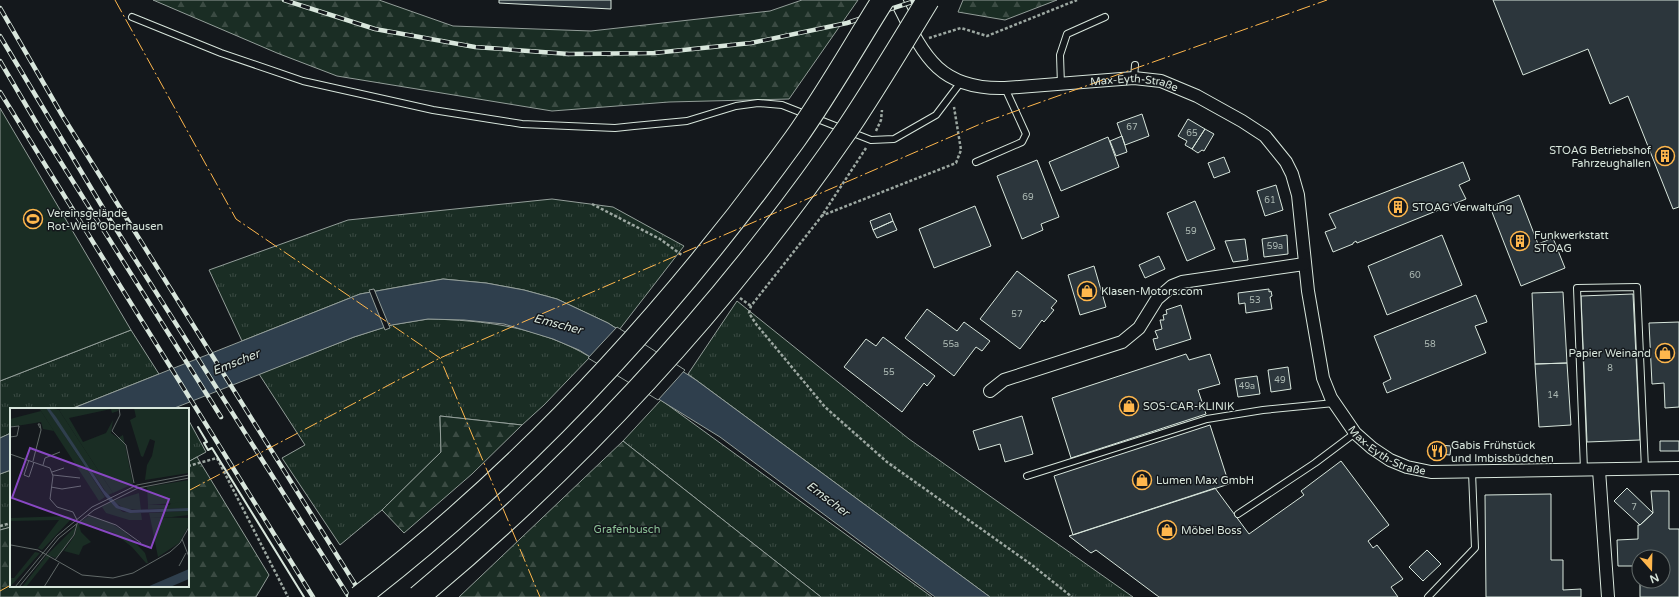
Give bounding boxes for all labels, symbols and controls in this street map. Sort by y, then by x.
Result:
street label: Max-Eyth-Straße [1090,72,1180,94]
house number: 67 [1126,122,1138,133]
house number: 65 [1186,128,1198,139]
place label: STOAG Betriebshof Fahrzeughallen [1549,144,1652,170]
building icon: STOAG Betriebshof Fahrzeughallen [1654,145,1676,167]
house number: 69 [1022,192,1034,203]
house number: 61 [1264,195,1276,206]
building icon: STOAG Verwaltung [1387,196,1409,218]
place label: STOAG Verwaltung [1412,201,1512,214]
place label: Vereinsgelände Rot-Weiß Oberhausen [47,207,163,233]
sports icon: Vereinsgelände Rot-Weiß Oberhausen [22,208,44,230]
house number: 59 [1185,226,1197,237]
place label: Funkwerkstatt STOAG [1534,229,1609,255]
building icon: Funkwerkstatt STOAG [1509,230,1531,252]
house number: 59a [1267,241,1283,252]
house number: 60 [1409,270,1421,281]
shop icon: Klasen-Motors.com [1076,280,1098,302]
place label: Klasen-Motors.com [1101,285,1203,298]
house number: 53 [1249,295,1261,306]
house number: 57 [1011,309,1023,320]
water label: Emscher [532,311,585,338]
house number: 55a [943,339,959,350]
house number: 58 [1424,339,1436,350]
shop icon: Papier Weinand [1654,342,1676,364]
water label: Emscher [210,346,263,378]
place label: Papier Weinand [1569,347,1651,360]
house number: 8 [1607,363,1613,374]
house number: 55 [883,367,895,378]
house number: 49 [1274,375,1286,386]
house number: 49a [1239,381,1255,392]
house number: 14 [1547,390,1559,401]
shop icon: SOS-CAR-KLINIK [1118,395,1140,417]
place label: SOS-CAR-KLINIK [1143,400,1235,413]
inset map [10,408,189,587]
street label: Max-Eyth-Straße [1345,423,1427,477]
place label: Gabis Frühstück und Imbissbüdchen [1451,439,1554,465]
restaurant icon: Gabis Frühstück und Imbissbüdchen [1426,440,1448,462]
shop icon: Lumen Max GmbH [1131,469,1153,491]
place label: Lumen Max GmbH [1156,474,1254,487]
water label: Emscher [804,479,853,520]
house number: 7 [1631,502,1637,513]
shop icon: Möbel Boss [1156,519,1178,541]
park label: Grafenbusch [594,523,660,536]
place label: Möbel Boss [1181,524,1242,537]
north arrow [1631,549,1671,589]
text: N [1648,570,1661,586]

